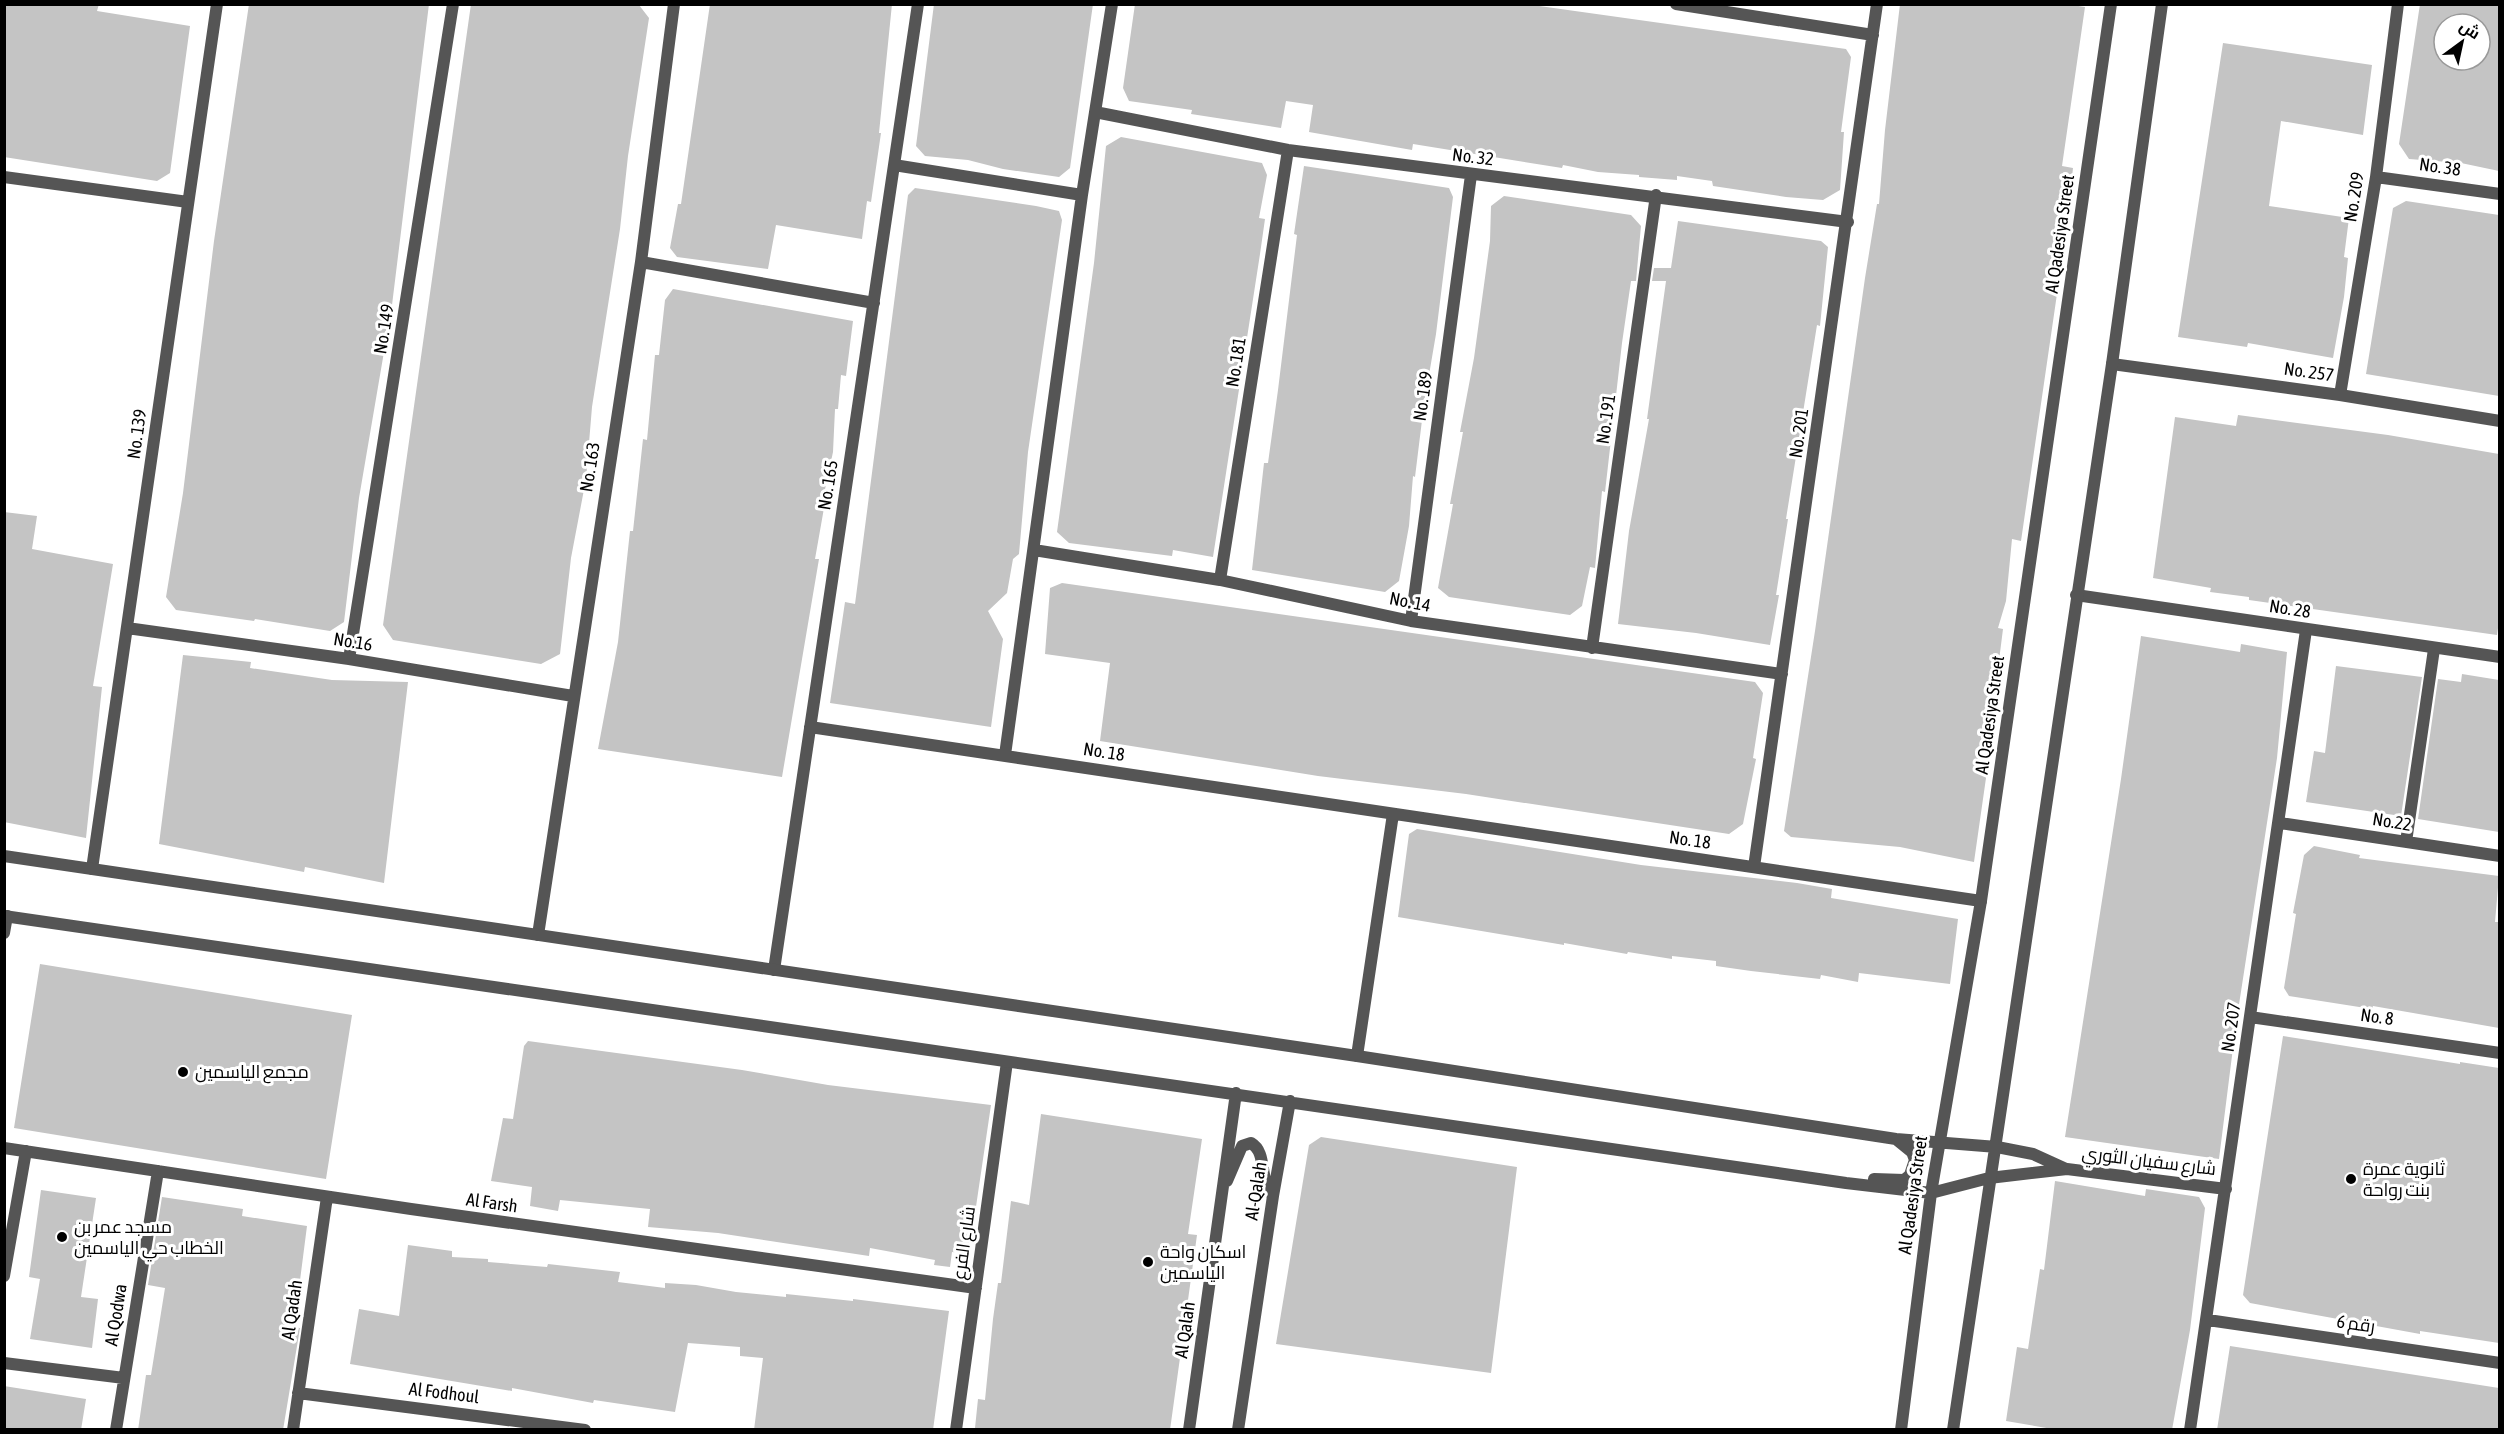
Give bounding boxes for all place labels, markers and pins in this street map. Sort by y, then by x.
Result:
place label: مجمع الياسمين [195,1061,309,1084]
marker: مجمع الياسمين [176,1065,190,1079]
place label: ثانوية عمرة بنت رواحة [2363,1158,2445,1201]
marker: ثانوية عمرة بنت رواحة [2344,1172,2358,1186]
place label: مسجد عمر بن الخطاب حي الياسمين [74,1216,224,1262]
marker: مسجد عمر بن الخطاب حي الياسمين [55,1230,69,1244]
place label: اسكان واحة الياسمين [1160,1241,1246,1284]
marker: اسكان واحة الياسمين [1141,1255,1155,1269]

